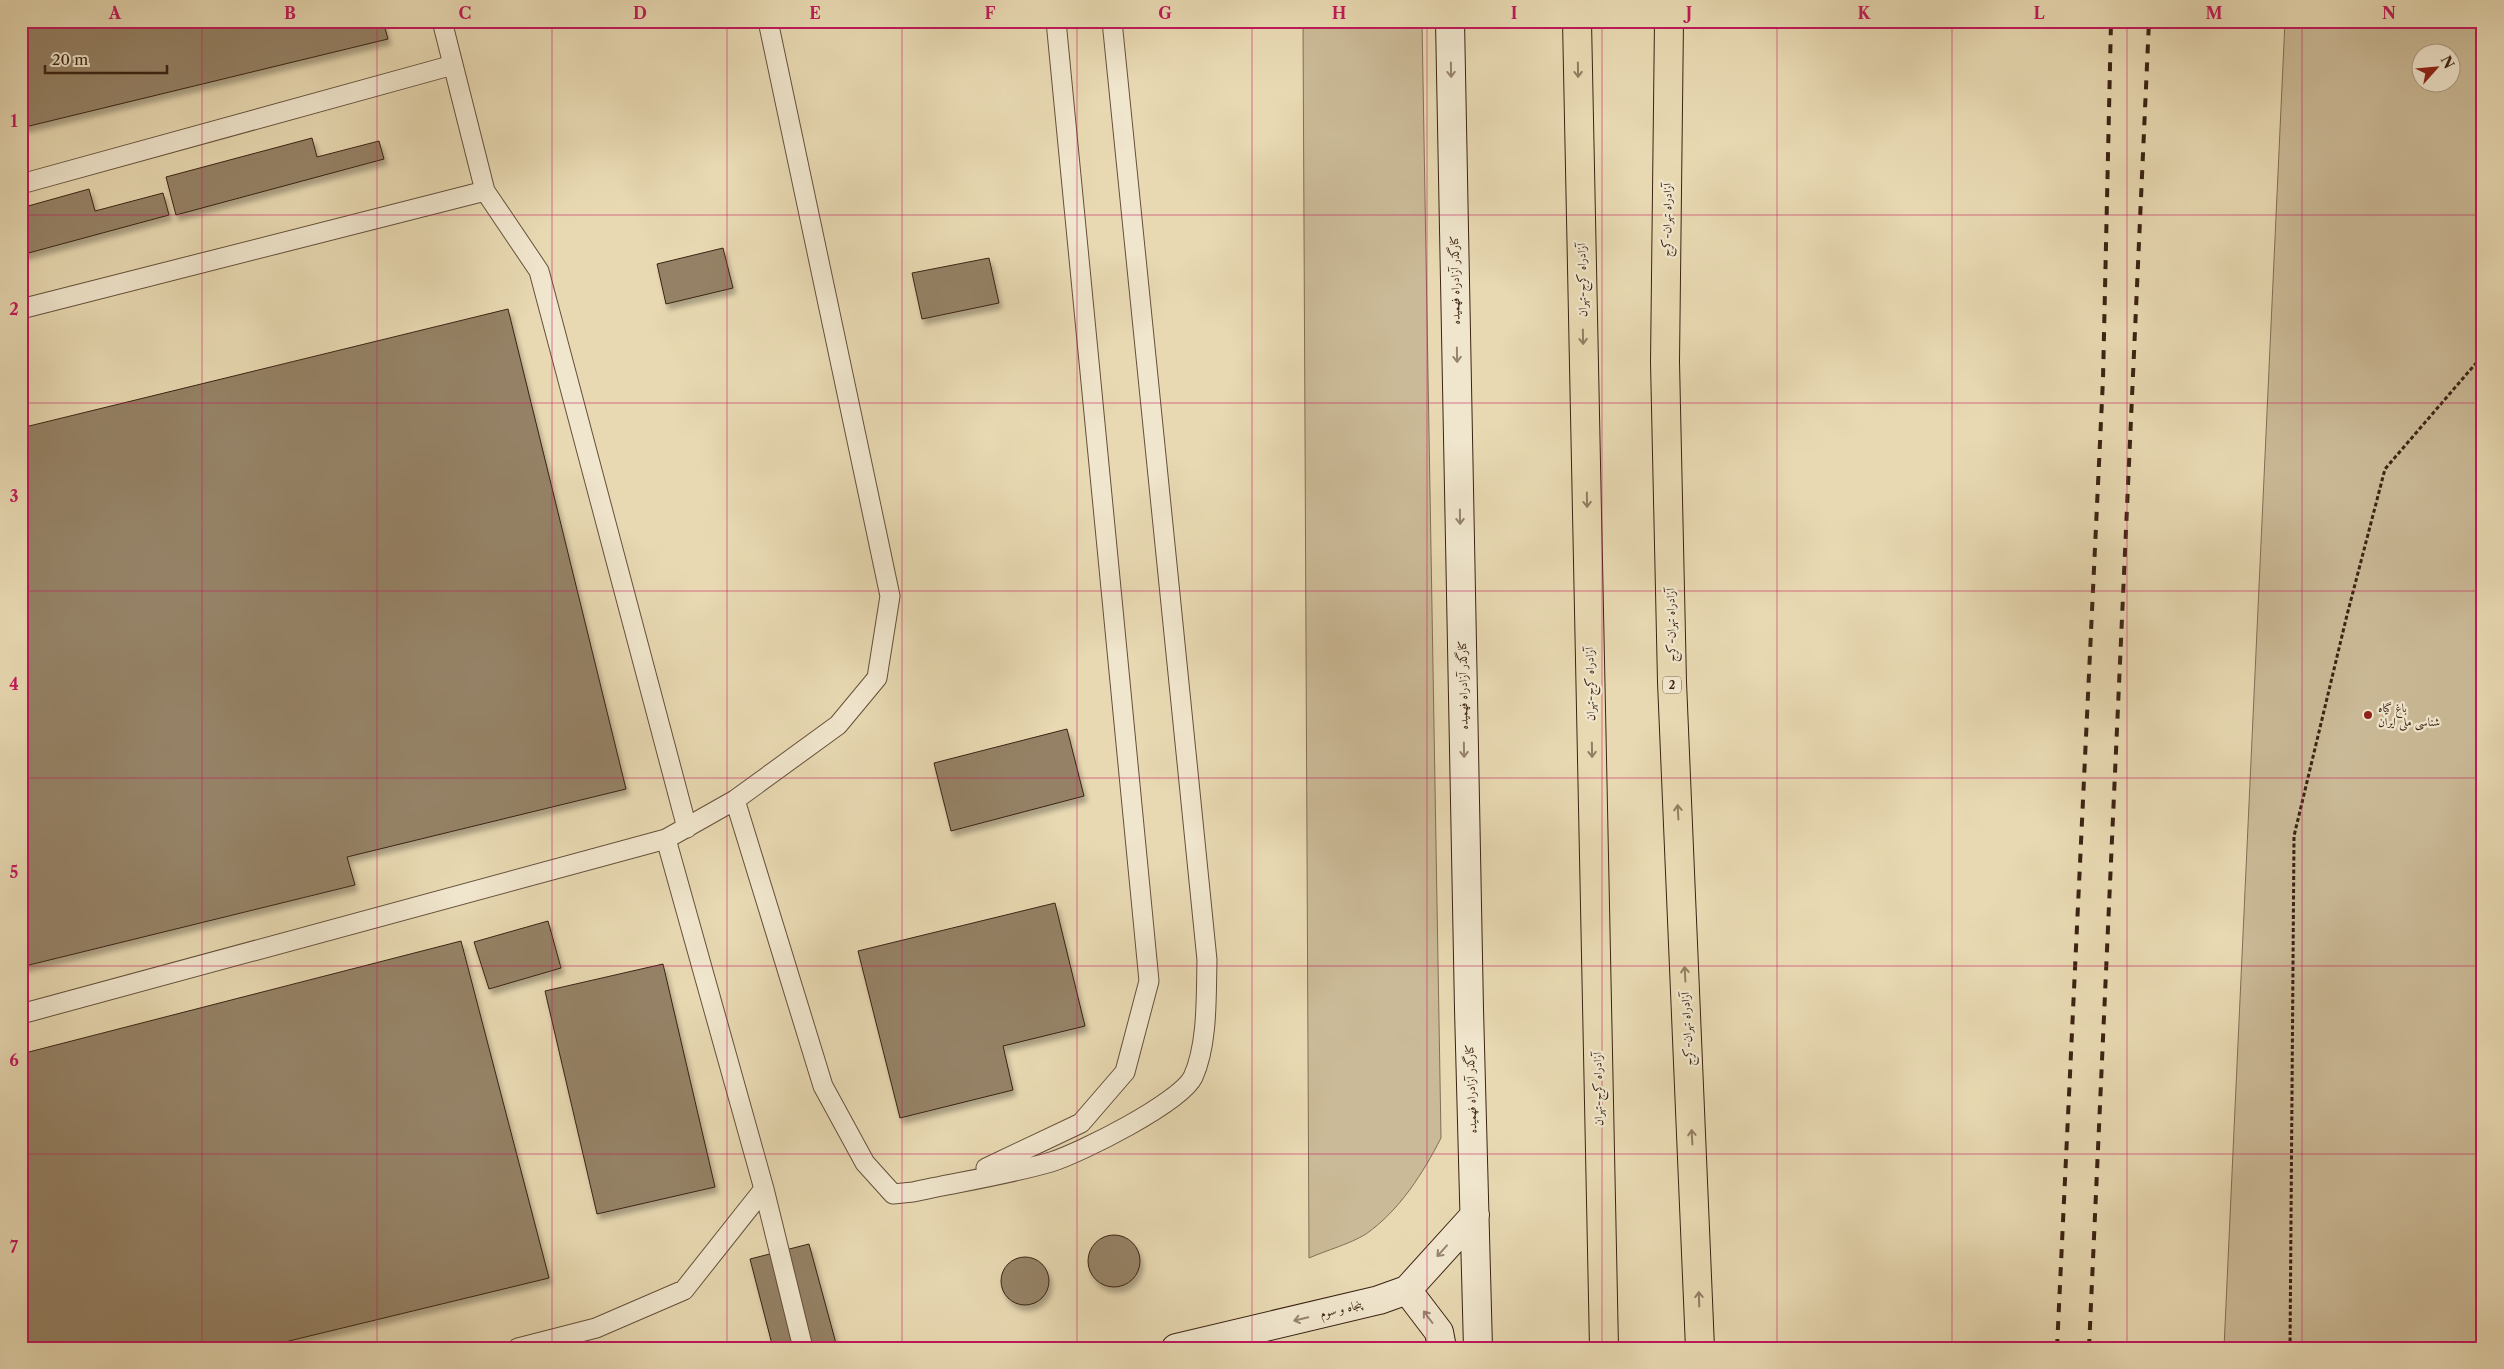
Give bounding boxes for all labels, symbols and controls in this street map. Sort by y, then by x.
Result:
text: A [108,3,122,23]
text: B [284,3,296,23]
text: C [459,3,471,23]
text: D [633,3,647,23]
text: E [809,3,821,23]
text: F [985,3,996,23]
text: G [1158,3,1172,23]
text: H [1332,3,1346,23]
text: I [1511,3,1518,23]
text: J [1683,3,1692,23]
text: K [1858,3,1872,23]
text: L [2033,3,2045,23]
text: M [2206,3,2223,23]
text: N [2382,3,2396,23]
scale bar [45,42,168,74]
north arrow [2412,42,2462,92]
text: 20 m [52,50,88,69]
text: N [2437,53,2458,72]
one-way arrow [1446,62,1456,78]
one-way arrow [1573,62,1583,78]
text: 1 [10,111,18,131]
street label: آزادراه تهران-کرج [1658,182,1679,257]
street label: کنارگذر آزادراه فهمیده [1445,235,1463,325]
street label: آزادراه کرج-تهران [1573,241,1594,317]
text: 2 [9,299,19,319]
one-way arrow [1579,329,1588,345]
one-way arrow [1452,347,1461,363]
text: 3 [9,486,19,506]
one-way arrow [1582,492,1591,508]
one-way arrow [1455,509,1464,525]
street label: آزادراه تهران-کرج [1662,586,1683,662]
street label: کنارگذر آزادراه فهمیده [1453,640,1471,730]
street label: آزادراه کرج-تهران [1581,645,1602,721]
text: 4 [9,674,19,694]
road number: 2 [1663,676,1681,694]
place label: باغ گیاه‌ شناسی ملی ایران [2378,700,2440,731]
marker: باغ گیاه‌ شناسی ملی ایران [2362,709,2374,721]
one-way arrow [1459,742,1469,758]
one-way arrow [1587,742,1597,758]
one-way arrow [1673,804,1682,820]
text: 5 [10,862,19,882]
one-way arrow [1680,967,1689,983]
street label: آزادراه تهران-کرج [1677,990,1700,1066]
street label: کنارگذر آزادراه فهمیده [1460,1044,1480,1134]
text: 6 [9,1050,19,1070]
street label: آزادراه کرج-تهران [1589,1050,1610,1126]
one-way arrow [1688,1129,1697,1145]
text: 7 [10,1237,19,1257]
one-way arrow [1436,1245,1448,1258]
one-way arrow [1695,1291,1704,1307]
street label: پنجاه و سوم [1318,1296,1365,1325]
one-way arrow [1423,1310,1433,1324]
one-way arrow [1293,1315,1309,1324]

